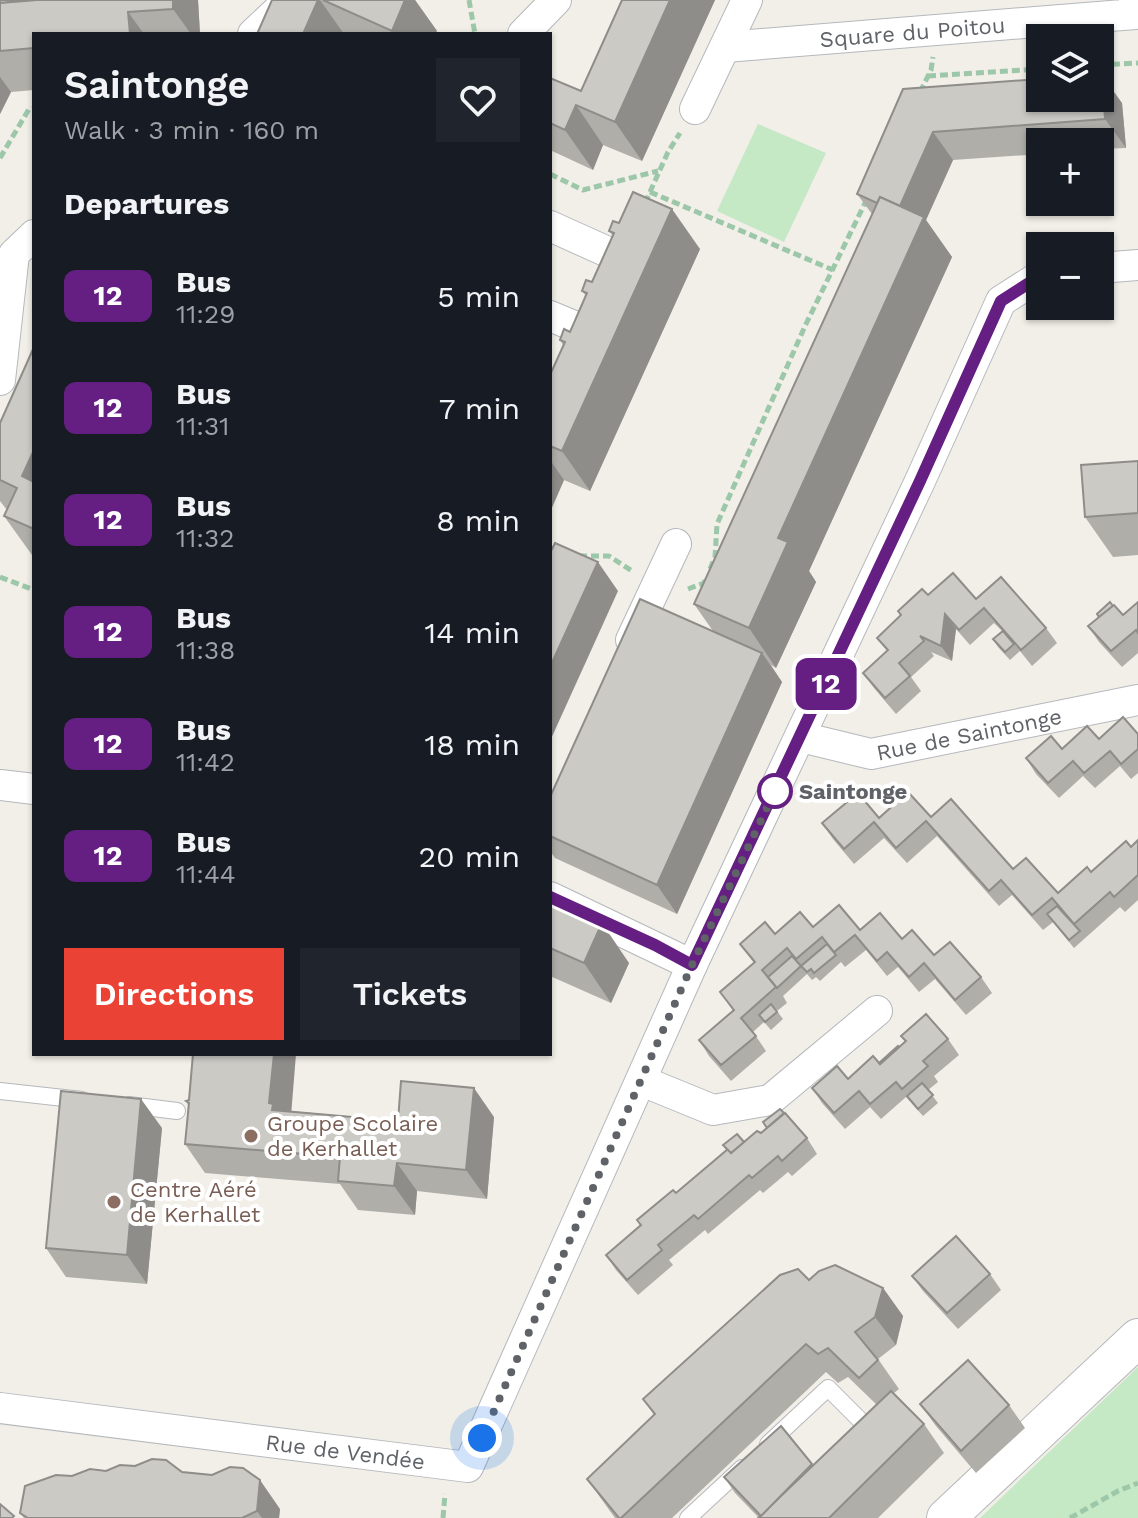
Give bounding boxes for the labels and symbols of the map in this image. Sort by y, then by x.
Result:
street label: Square du Poitou [819,12,1006,52]
line badge: 12 [790,658,862,710]
street label: Rue de Saintonge [874,703,1064,765]
marker: Saintonge [758,774,792,808]
place label: Saintonge [799,779,907,804]
place label: Groupe Scolaire de Kerhallet [267,1111,438,1161]
marker: Groupe Scolaire de Kerhallet [242,1127,260,1145]
place label: Centre Aéré de Kerhallet [130,1177,260,1227]
marker: Centre Aéré de Kerhallet [105,1193,123,1211]
your location [462,1418,502,1458]
street label: Rue de Vendée [264,1429,426,1474]

